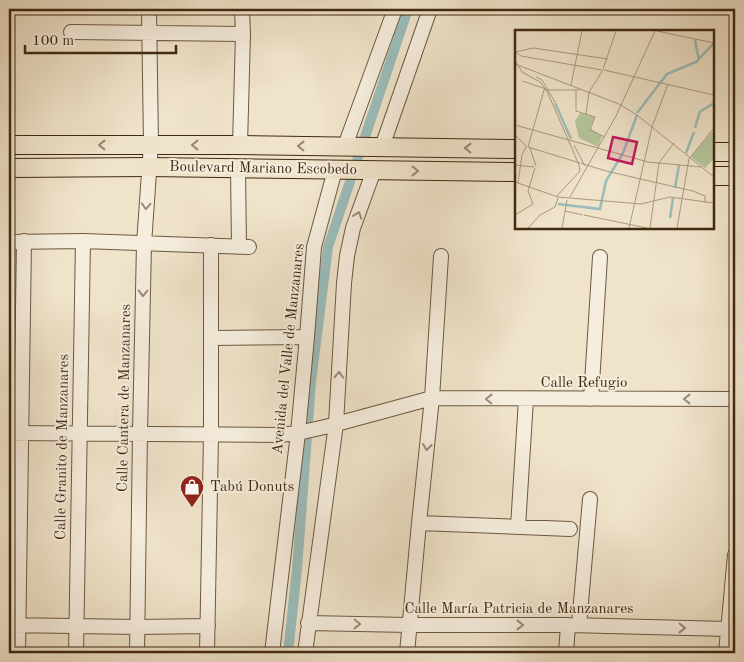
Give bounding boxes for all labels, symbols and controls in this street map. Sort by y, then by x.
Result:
scale bar [25,22,176,54]
inset map [515,30,714,229]
text: 100 m [32,34,74,49]
one-way arrow [98,140,106,150]
one-way arrow [191,140,199,150]
one-way arrow [297,141,304,151]
one-way arrow [464,143,472,154]
street label: Boulevard Mariano Escobedo [169,160,357,178]
one-way arrow [411,166,419,176]
one-way arrow [141,202,152,210]
one-way arrow [352,211,362,220]
street label: Avenida del Valle de Manzanares [270,243,308,455]
one-way arrow [138,289,148,297]
street label: Calle Cantera de Manzanares [116,304,134,492]
street label: Calle Granito de Manzanares [54,354,72,540]
one-way arrow [333,371,344,379]
street label: Calle Refugio [541,376,627,391]
one-way arrow [485,394,492,404]
one-way arrow [682,394,690,404]
one-way arrow [422,443,433,451]
shop icon: Tabú Donuts [179,474,205,508]
place label: Tabú Donuts [210,480,294,495]
street label: Calle María Patricia de Manzanares [404,602,634,617]
one-way arrow [354,619,361,629]
one-way arrow [516,620,524,630]
one-way arrow [678,622,686,633]

